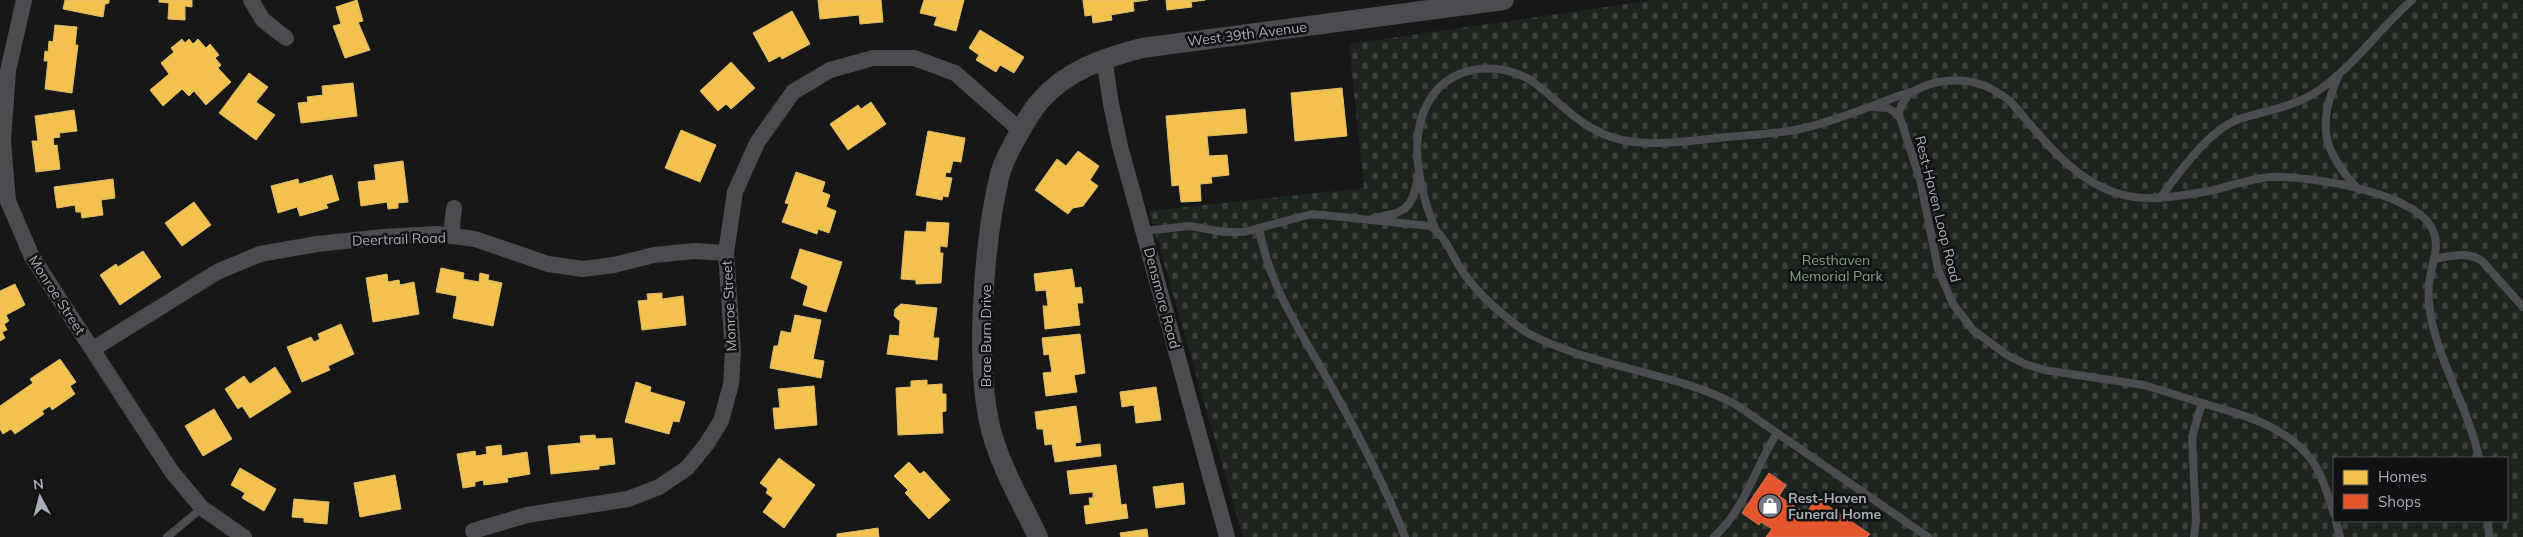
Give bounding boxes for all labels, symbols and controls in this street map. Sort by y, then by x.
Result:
street label: West 39th Avenue [1186,18,1308,50]
street label: Rest-Haven Loop Road [1911,134,1965,284]
street label: Deertrail Road [352,228,446,250]
street label: Densmore Road [1140,245,1184,351]
park label: Resthaven Memorial Park [1789,251,1883,285]
street label: Monroe Street [25,252,89,338]
street label: Monroe Street [718,260,740,352]
street label: Brae Burn Drive [977,285,995,387]
legend [2333,457,2508,522]
text: Homes [2378,467,2427,486]
north arrow [15,472,65,522]
text: N [32,475,45,494]
place label: Rest-Haven Funeral Home [1788,489,1882,523]
text: Shops [2378,492,2421,511]
shop icon: Rest-Haven Funeral Home [1757,493,1783,519]

